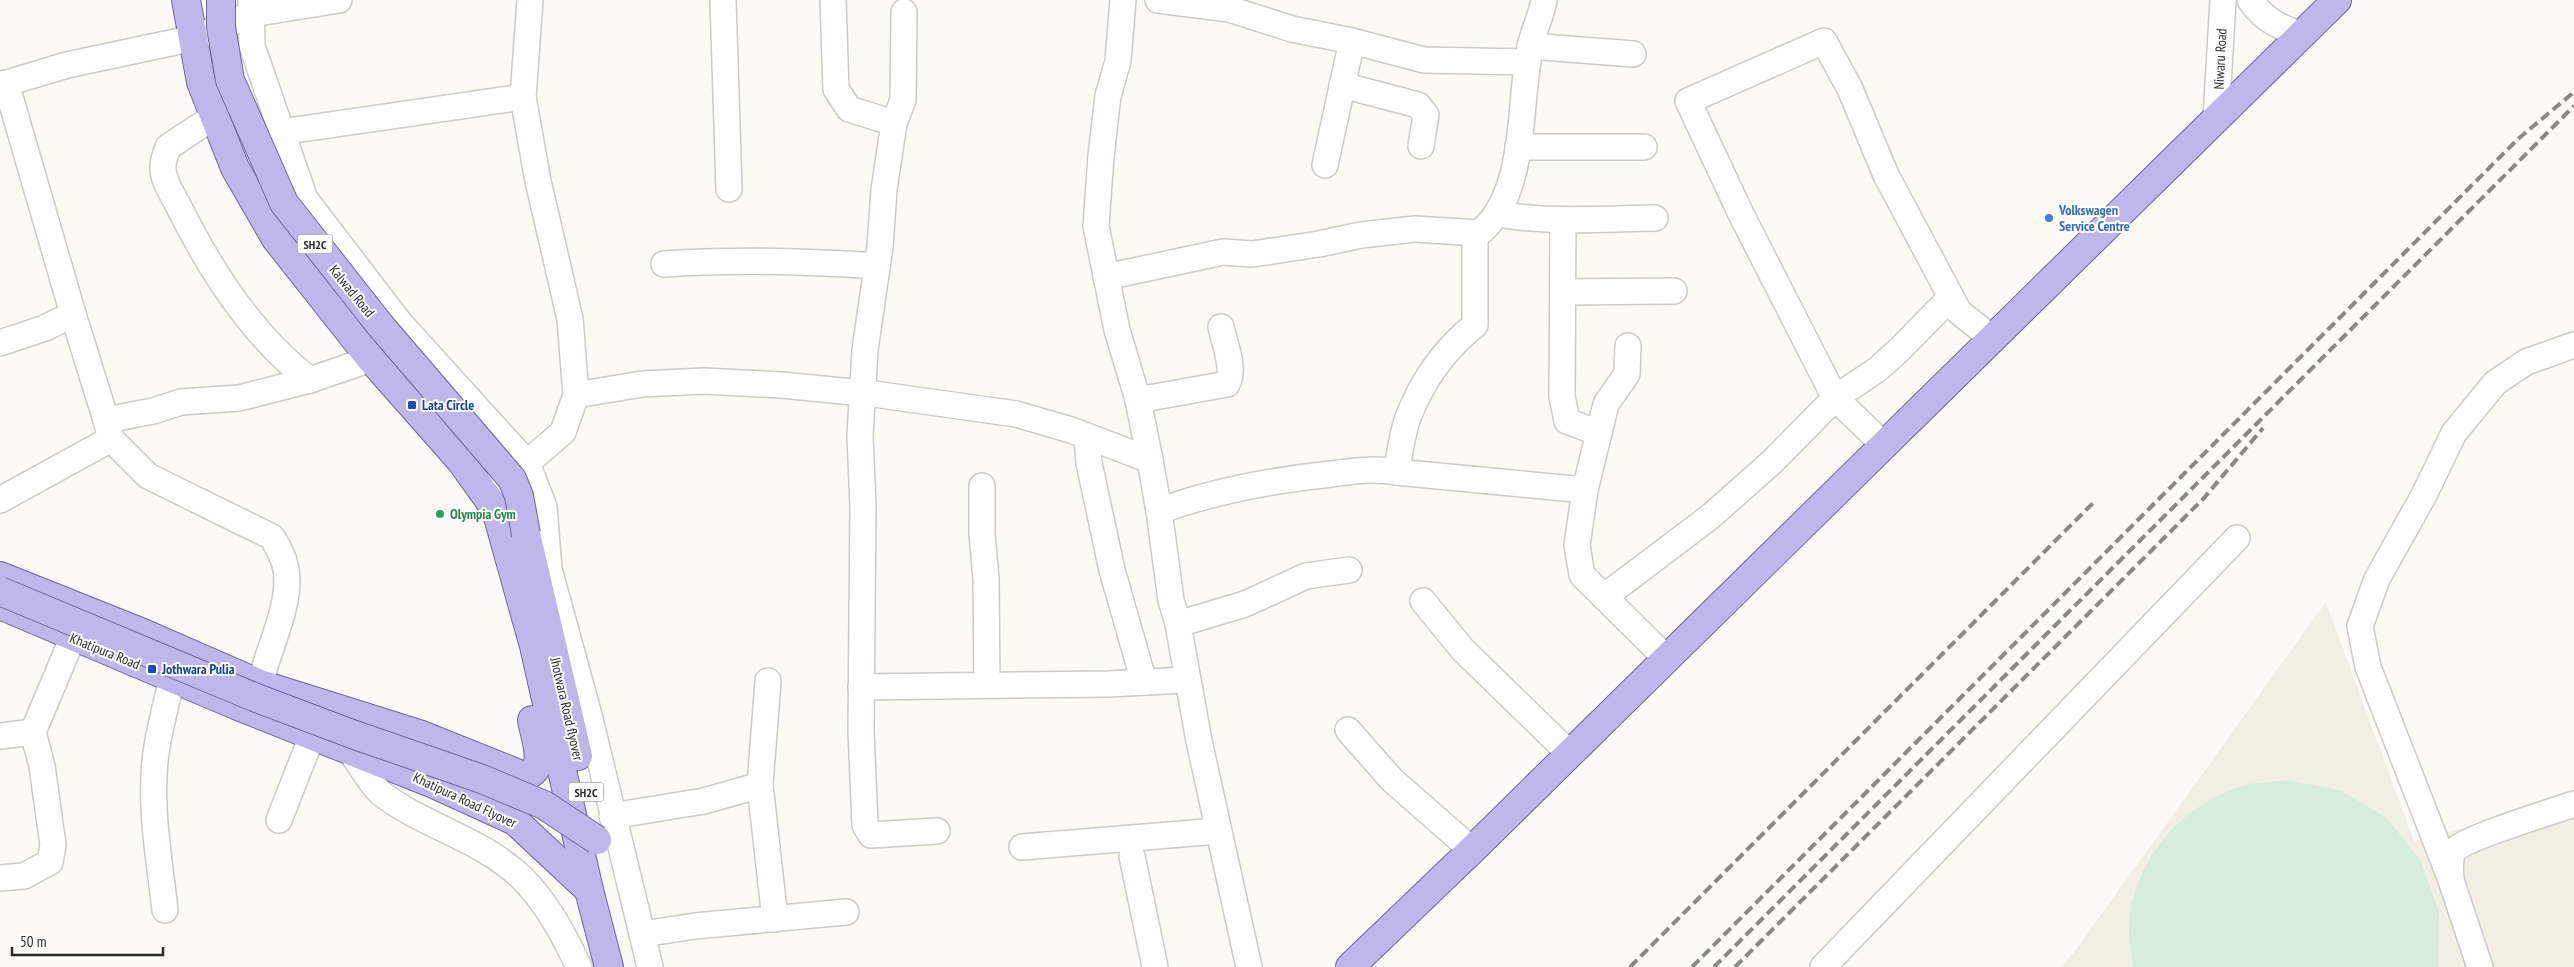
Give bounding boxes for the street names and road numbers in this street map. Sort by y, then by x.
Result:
street label: Niwaru Road [2209,28,2231,90]
road number: SH2C [298,234,332,253]
street label: Kalwad Road [325,261,379,321]
street label: Khatipura Road [67,629,143,673]
street label: Jhotwara Road flyover [546,655,588,762]
street label: Khatipura Road Flyover [410,768,520,832]
road number: SH2C [568,782,604,802]

